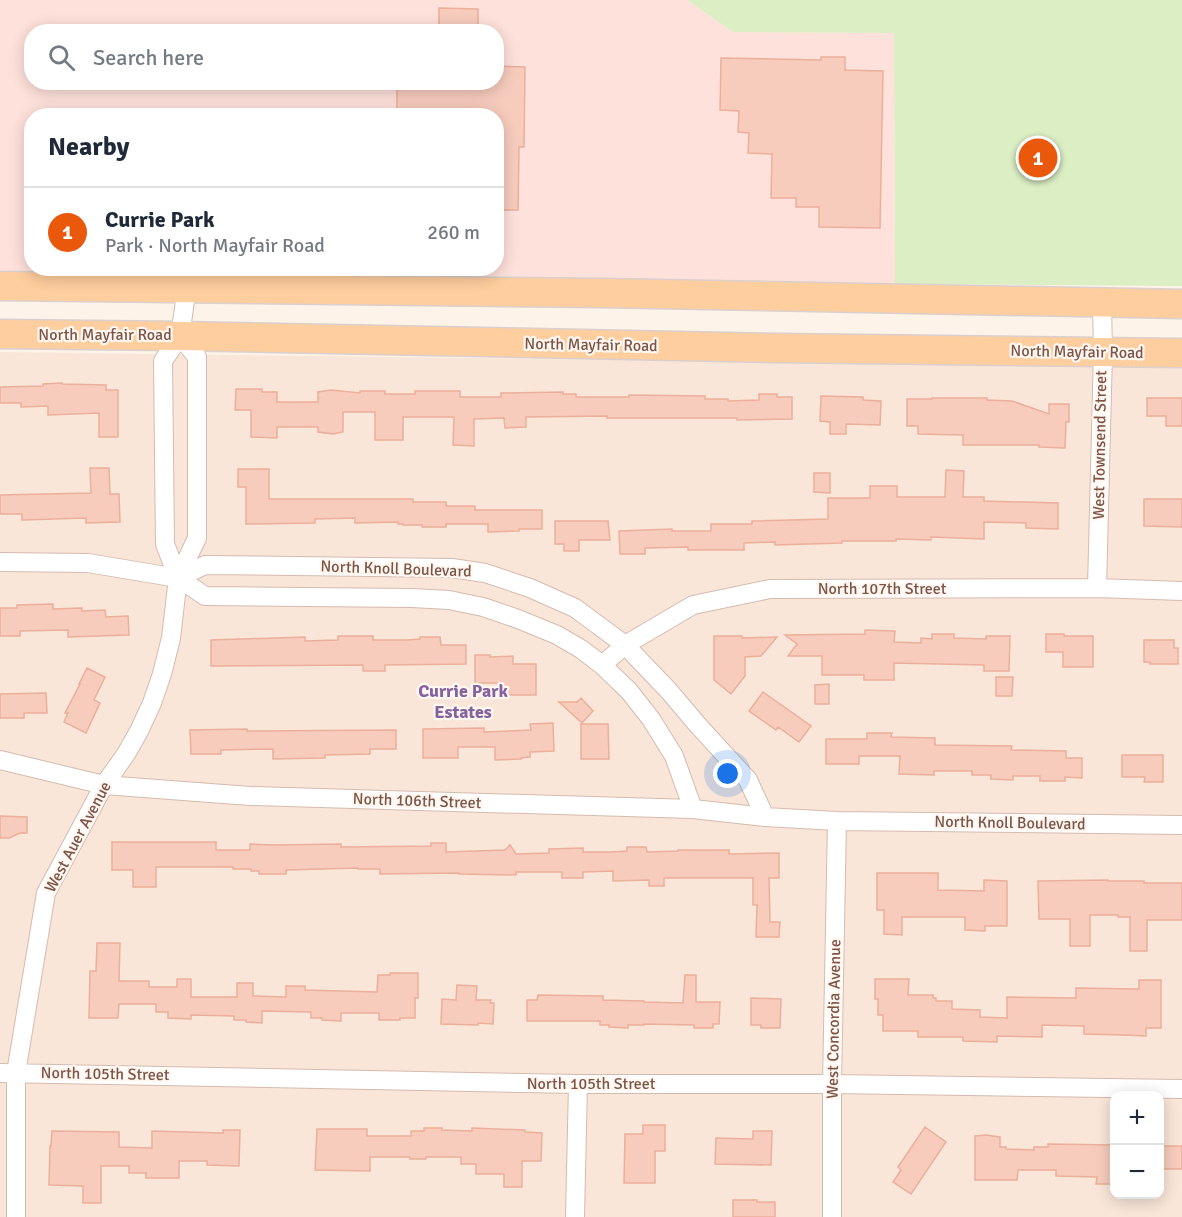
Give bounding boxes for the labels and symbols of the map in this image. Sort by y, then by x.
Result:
pin: 1 [1018,136,1058,180]
street label: North Mayfair Road [38,325,172,345]
street label: North Mayfair Road [524,334,658,356]
street label: North Mayfair Road [1010,341,1144,363]
street label: West Townsend Street [1089,370,1111,520]
street label: North Knoll Boulevard [320,556,472,582]
street label: North 107th Street [818,579,947,599]
district label: Currie Park Estates [418,680,508,723]
your location [713,759,742,788]
street label: West Auer Avenue [40,778,116,896]
street label: North 106th Street [352,789,482,813]
street label: North Knoll Boulevard [934,812,1086,834]
street label: West Concordia Avenue [823,939,845,1099]
street label: North 105th Street [40,1063,170,1085]
street label: North 105th Street [527,1074,656,1094]

